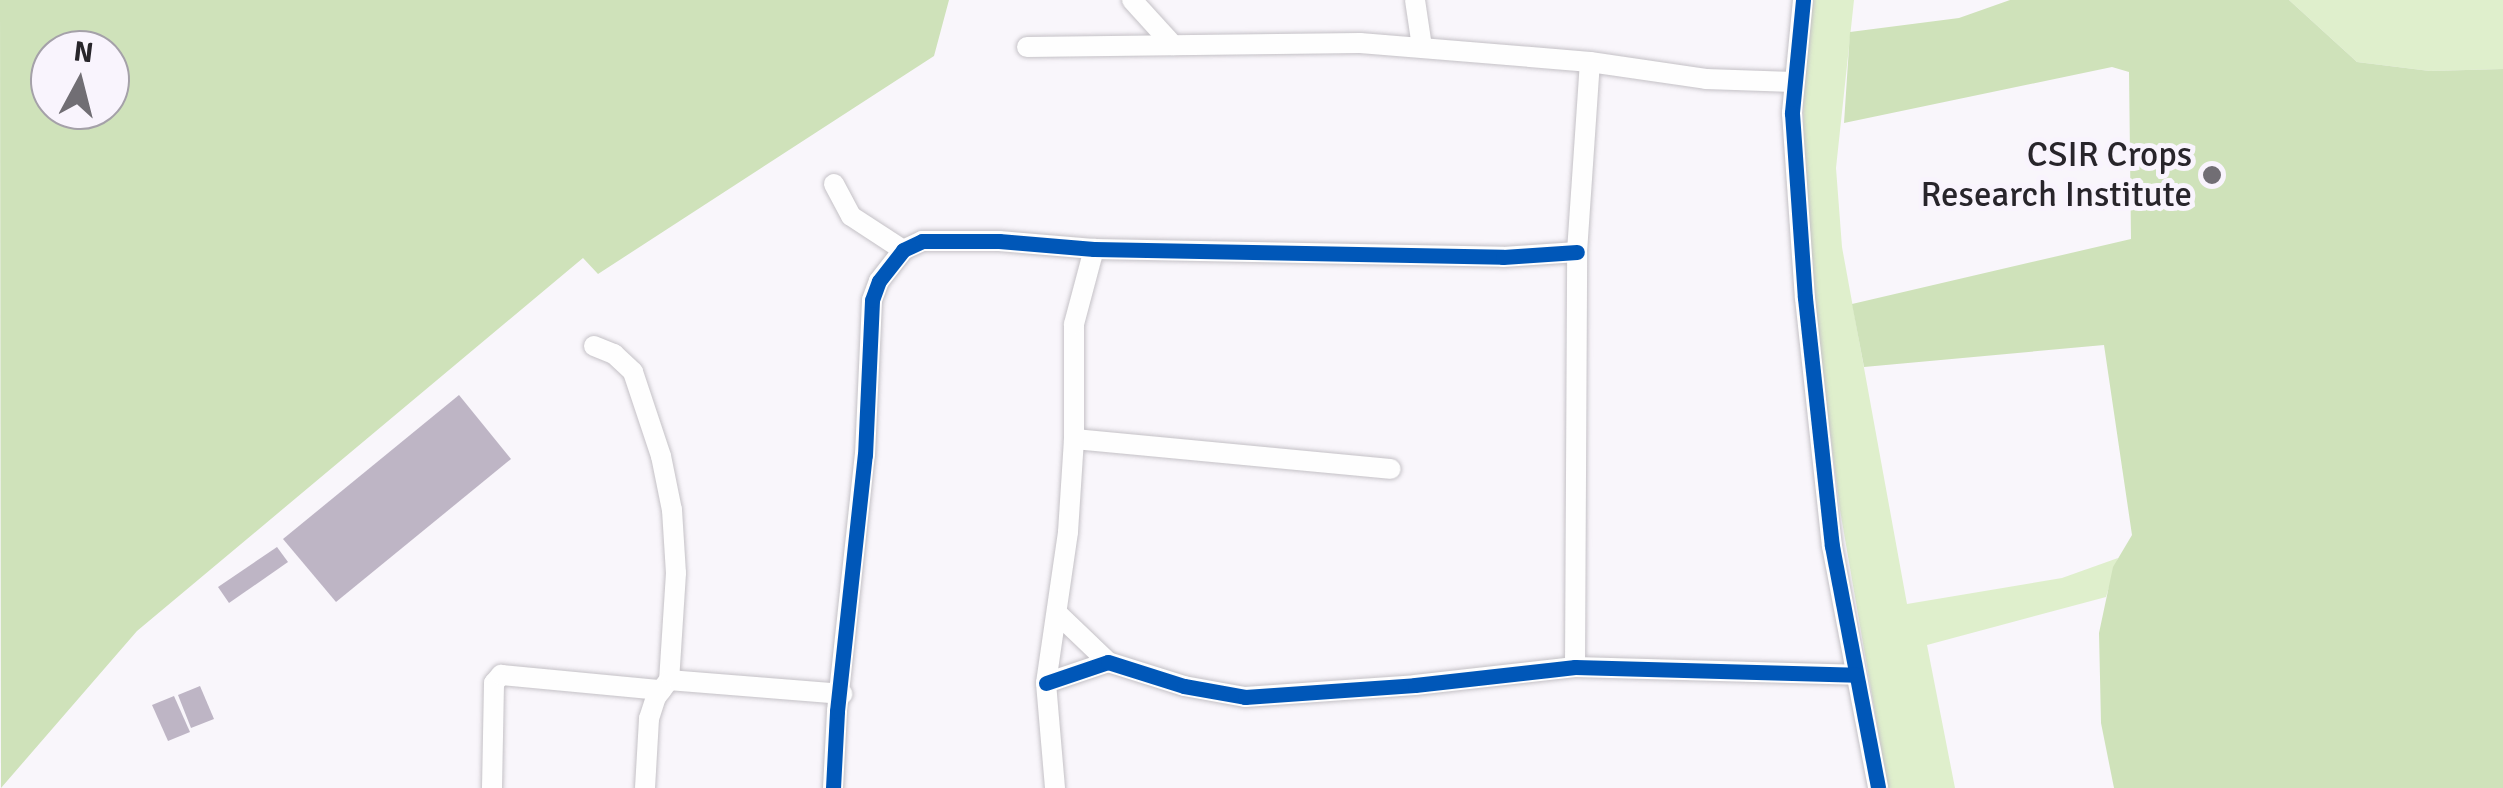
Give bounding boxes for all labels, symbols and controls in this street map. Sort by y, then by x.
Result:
north arrow [30,30,130,130]
text: N [72,34,95,70]
place label: CSIR Crops Research Institute [1921,134,2192,216]
marker: CSIR Crops Research Institute [2201,164,2223,186]

